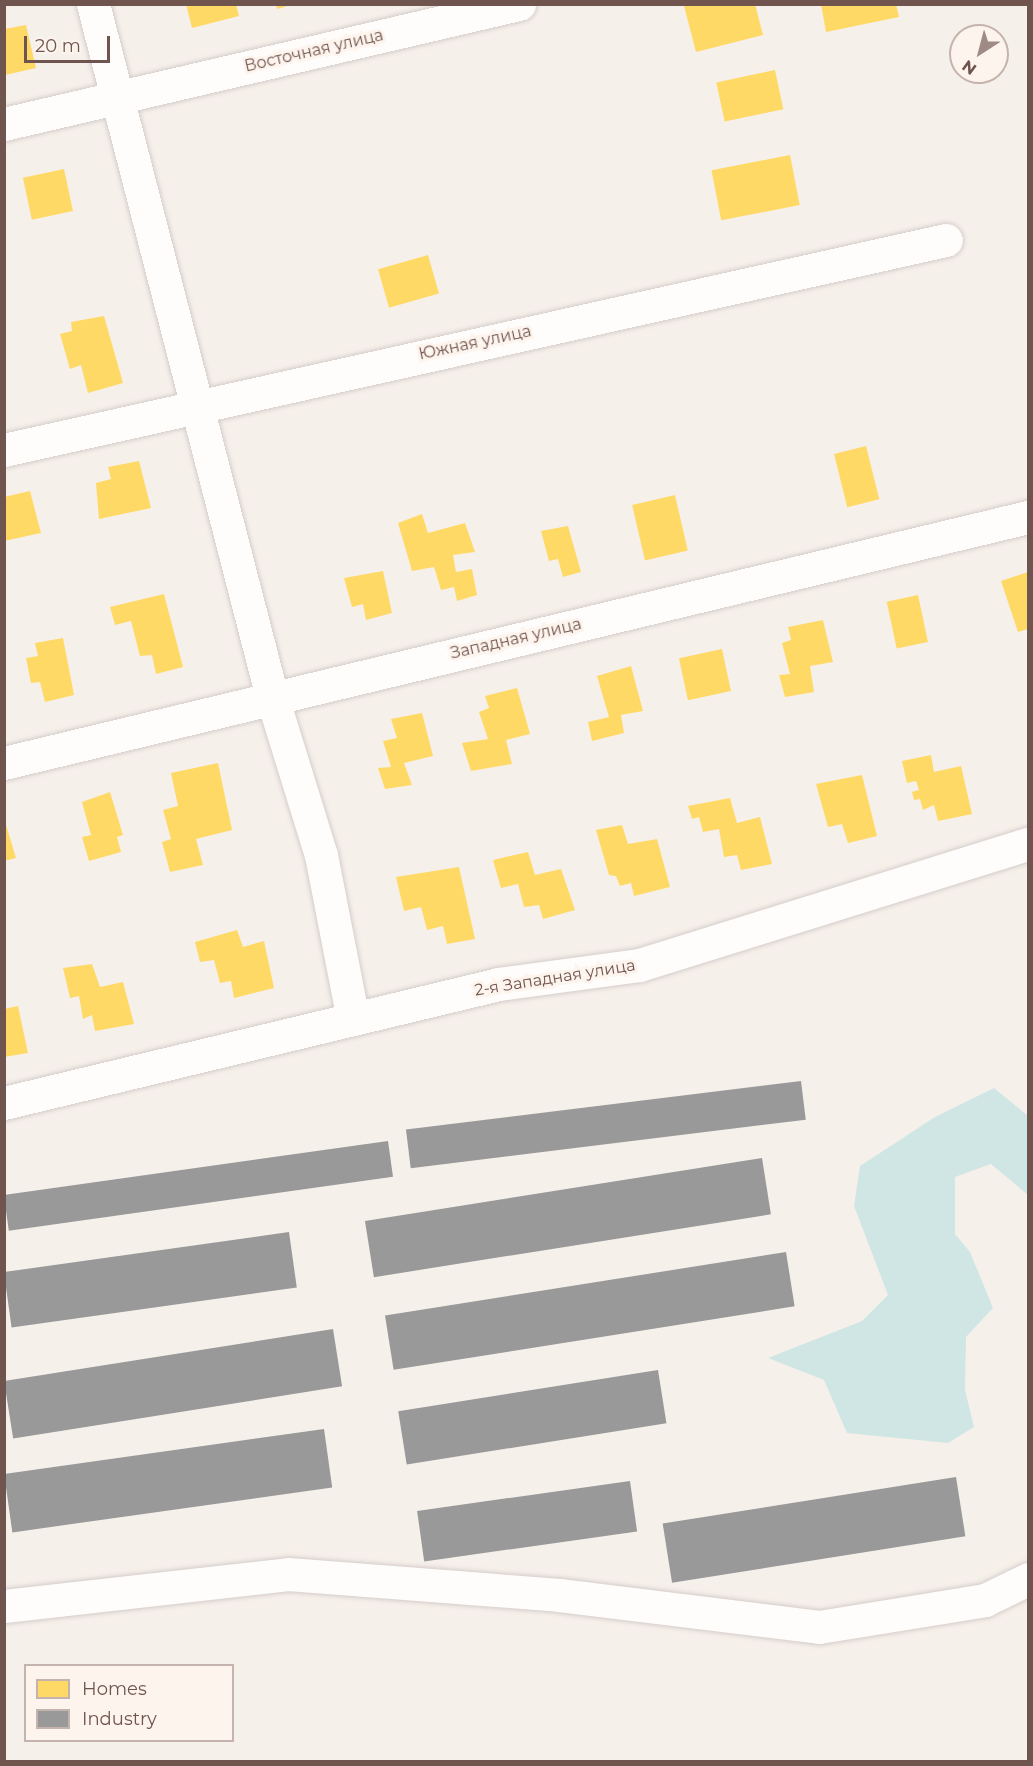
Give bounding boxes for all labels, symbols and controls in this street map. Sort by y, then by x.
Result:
scale bar [27,24,112,62]
north arrow [949,24,1009,84]
street label: Восточная улица [243,26,385,76]
text: 20 m [35,35,81,57]
text: N [958,56,980,79]
street label: Южная улица [417,322,533,364]
street label: Западная улица [449,615,583,663]
street label: 2-я Западная улица [473,956,637,1000]
legend [24,1664,234,1742]
text: Homes [82,1678,147,1700]
text: Industry [82,1708,157,1730]

